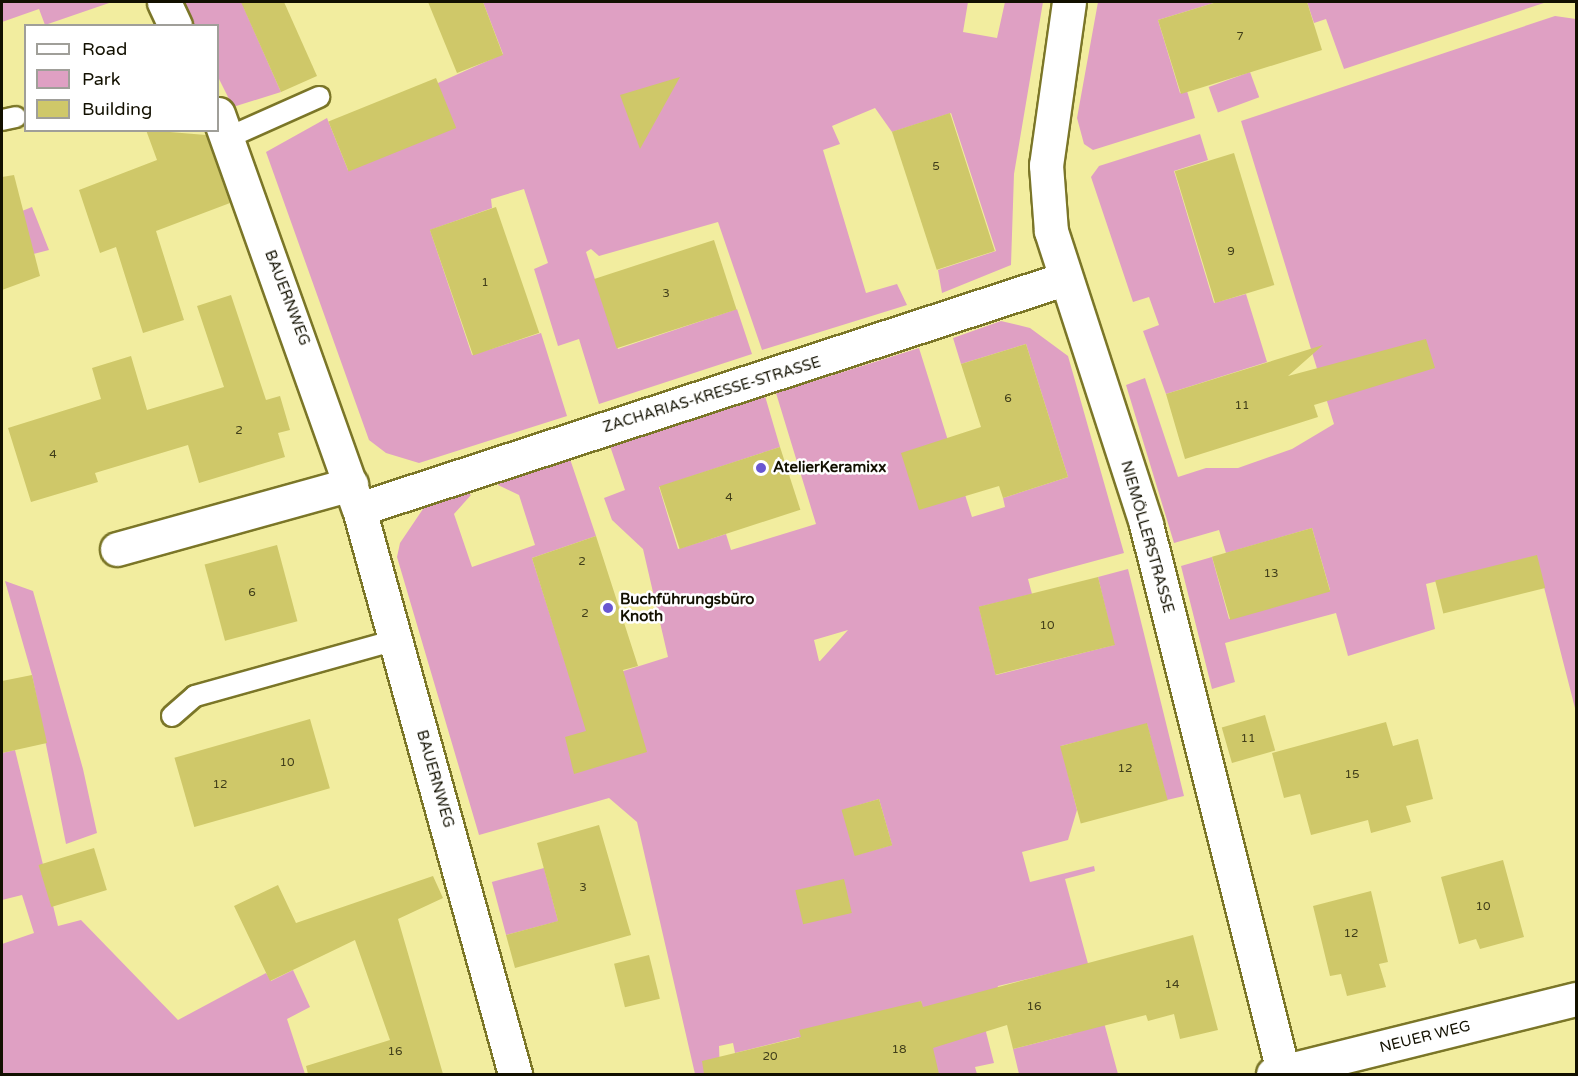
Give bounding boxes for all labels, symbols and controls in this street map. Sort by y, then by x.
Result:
legend [24,24,219,132]
house number: 7 [1236,30,1244,44]
text: Road [82,38,127,60]
text: Park [82,68,120,90]
text: Building [82,98,152,120]
house number: 5 [932,160,940,174]
house number: 9 [1227,245,1235,259]
street label: BAUERNWEG [261,248,313,348]
house number: 1 [481,276,489,290]
house number: 3 [662,287,670,301]
street label: ZACHARIAS-KRESSE-STRASSE [601,353,823,437]
house number: 6 [1004,392,1012,406]
house number: 11 [1234,399,1250,413]
house number: 2 [235,424,243,438]
house number: 4 [49,448,57,462]
place label: AtelierKeramixx [773,459,886,477]
street label: NIEMÖLLERSTRASSE [1117,459,1177,615]
marker: AtelierKeramixx [754,461,768,475]
house number: 4 [725,491,733,505]
house number: 2 [578,555,586,569]
house number: 13 [1263,567,1279,581]
house number: 6 [248,586,256,600]
place label: Buchführungsbüro Knoth [620,590,754,625]
marker: Buchführungsbüro Knoth [601,601,615,615]
house number: 2 [581,607,589,621]
house number: 10 [1039,619,1055,633]
street label: BAUERNWEG [412,728,458,830]
house number: 11 [1240,732,1256,746]
house number: 10 [279,756,295,770]
house number: 12 [1117,762,1133,776]
house number: 15 [1344,768,1360,782]
house number: 12 [212,778,228,792]
house number: 3 [579,881,587,895]
house number: 10 [1475,900,1491,914]
house number: 12 [1343,927,1359,941]
house number: 14 [1164,978,1180,992]
house number: 16 [1026,1000,1042,1014]
street label: NEUER WEG [1378,1017,1472,1057]
house number: 18 [891,1043,907,1057]
house number: 16 [387,1045,403,1059]
house number: 20 [762,1050,778,1064]

